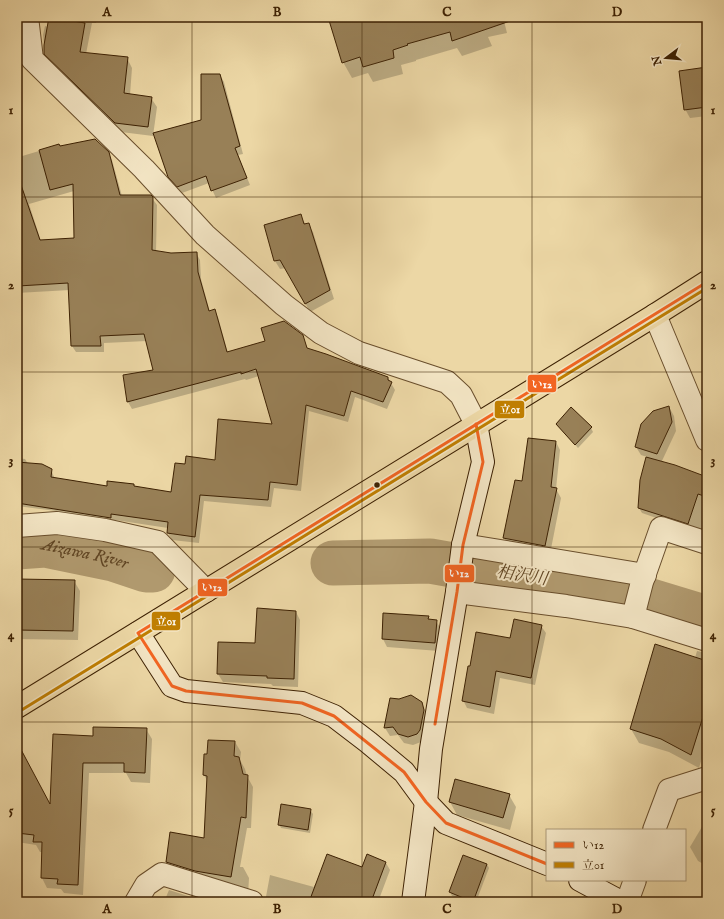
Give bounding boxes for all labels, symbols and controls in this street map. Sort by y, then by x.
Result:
text: A [102,4,113,21]
text: B [273,4,282,21]
text: C [442,4,452,21]
text: D [612,4,623,21]
north arrow [646,38,686,78]
text: N [649,54,666,68]
text: 1 [9,102,14,119]
text: 1 [711,102,716,119]
text: 2 [8,277,14,294]
text: 2 [710,277,716,294]
line badge: い12 [527,374,557,393]
text: い12 [532,378,553,392]
line badge: 立01 [494,400,525,419]
text: 立01 [500,403,520,417]
text: 3 [9,452,14,469]
text: 3 [711,452,716,469]
unlabelled marker [372,480,382,490]
water label: Aizawa River [38,534,132,574]
water label: 相沢川 [495,562,551,591]
line badge: い12 [444,564,475,583]
text: い12 [449,567,470,581]
line badge: い12 [197,578,228,597]
text: い12 [202,581,223,595]
line badge: 立01 [151,611,181,631]
text: 立01 [156,615,176,629]
text: 4 [8,627,15,644]
text: 4 [710,627,717,644]
text: 5 [9,802,14,819]
text: 5 [711,802,716,819]
legend [546,829,686,881]
text: い12 [582,838,604,853]
text: 立01 [582,858,604,873]
text: A [102,901,113,918]
text: B [273,901,282,918]
text: C [442,901,452,918]
text: D [612,901,623,918]

